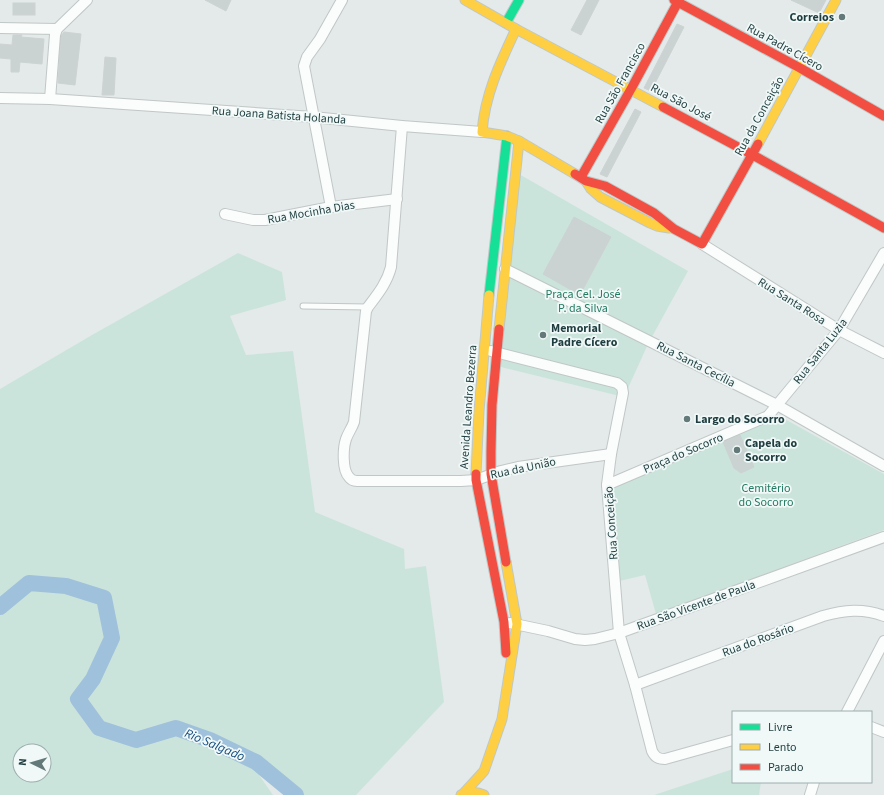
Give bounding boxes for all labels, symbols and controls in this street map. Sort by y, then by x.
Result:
place label: Correios [789,9,834,26]
marker: Correios [837,12,847,22]
street label: Rua Padre Cícero [744,19,826,75]
street label: Rua São Francisco [591,40,650,127]
street label: Rua da Conceição [730,73,788,159]
street label: Rua São José [647,79,714,126]
street label: Rua Joana Batista Holanda [211,102,347,129]
street label: Rua Mocinha Dias [266,196,356,229]
street label: Rua Santa Rosa [754,274,829,329]
park label: Praça Cel. José P. da Silva [546,286,621,317]
street label: Rua Santa Luzia [789,315,852,388]
place label: Memorial Padre Cícero [551,320,618,351]
marker: Memorial Padre Cícero [538,330,548,340]
street label: Rua Santa Cecília [653,337,738,392]
street label: Avenida Leandro Bezerra [456,344,481,470]
place label: Largo do Socorro [695,411,785,428]
marker: Largo do Socorro [682,414,692,424]
street label: Praça do Socorro [641,429,726,478]
place label: Capela do Socorro [745,435,797,466]
marker: Capela do Socorro [732,445,742,455]
street label: Rua da União [489,453,558,484]
park label: Cemitério do Socorro [739,480,793,511]
street label: Rua Conceição [600,486,623,560]
street label: Rua São Vicente de Paula [634,576,758,635]
street label: Rua do Rosário [720,620,796,661]
legend [732,711,872,783]
text: Livre [768,719,792,736]
water label: Rio Salgado [182,724,248,766]
text: Lento [768,739,797,756]
north arrow [12,743,52,783]
text: N [15,758,30,766]
text: Parado [768,759,803,776]

